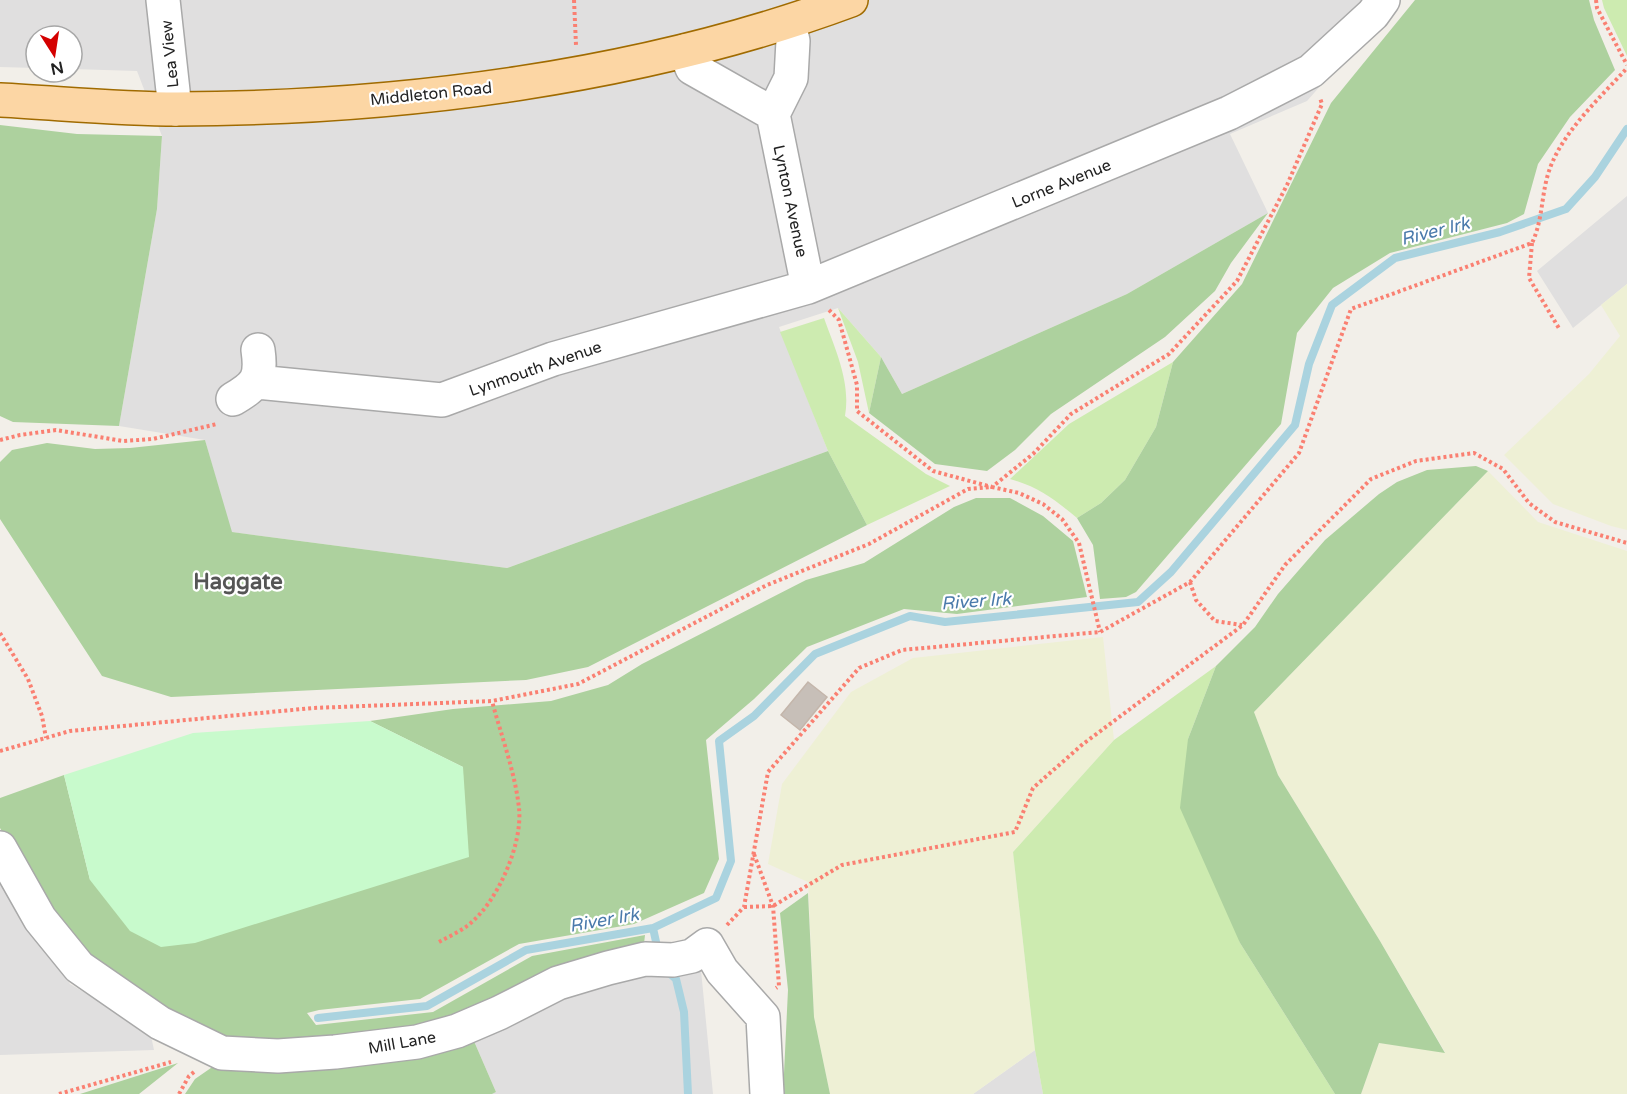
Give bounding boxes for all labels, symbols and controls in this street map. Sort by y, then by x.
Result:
street label: Lea View [156,19,183,89]
north arrow [24,24,84,84]
text: N [49,57,65,79]
street label: Middleton Road [369,78,493,110]
street label: Lynton Avenue [768,143,812,259]
street label: Lorne Avenue [1009,155,1114,213]
water label: River Irk [1398,212,1473,250]
street label: Lynmouth Avenue [466,337,604,401]
district label: Haggate [193,569,283,595]
water label: River Irk [940,587,1013,614]
water label: River Irk [568,903,642,937]
street label: Mill Lane [367,1027,438,1059]

